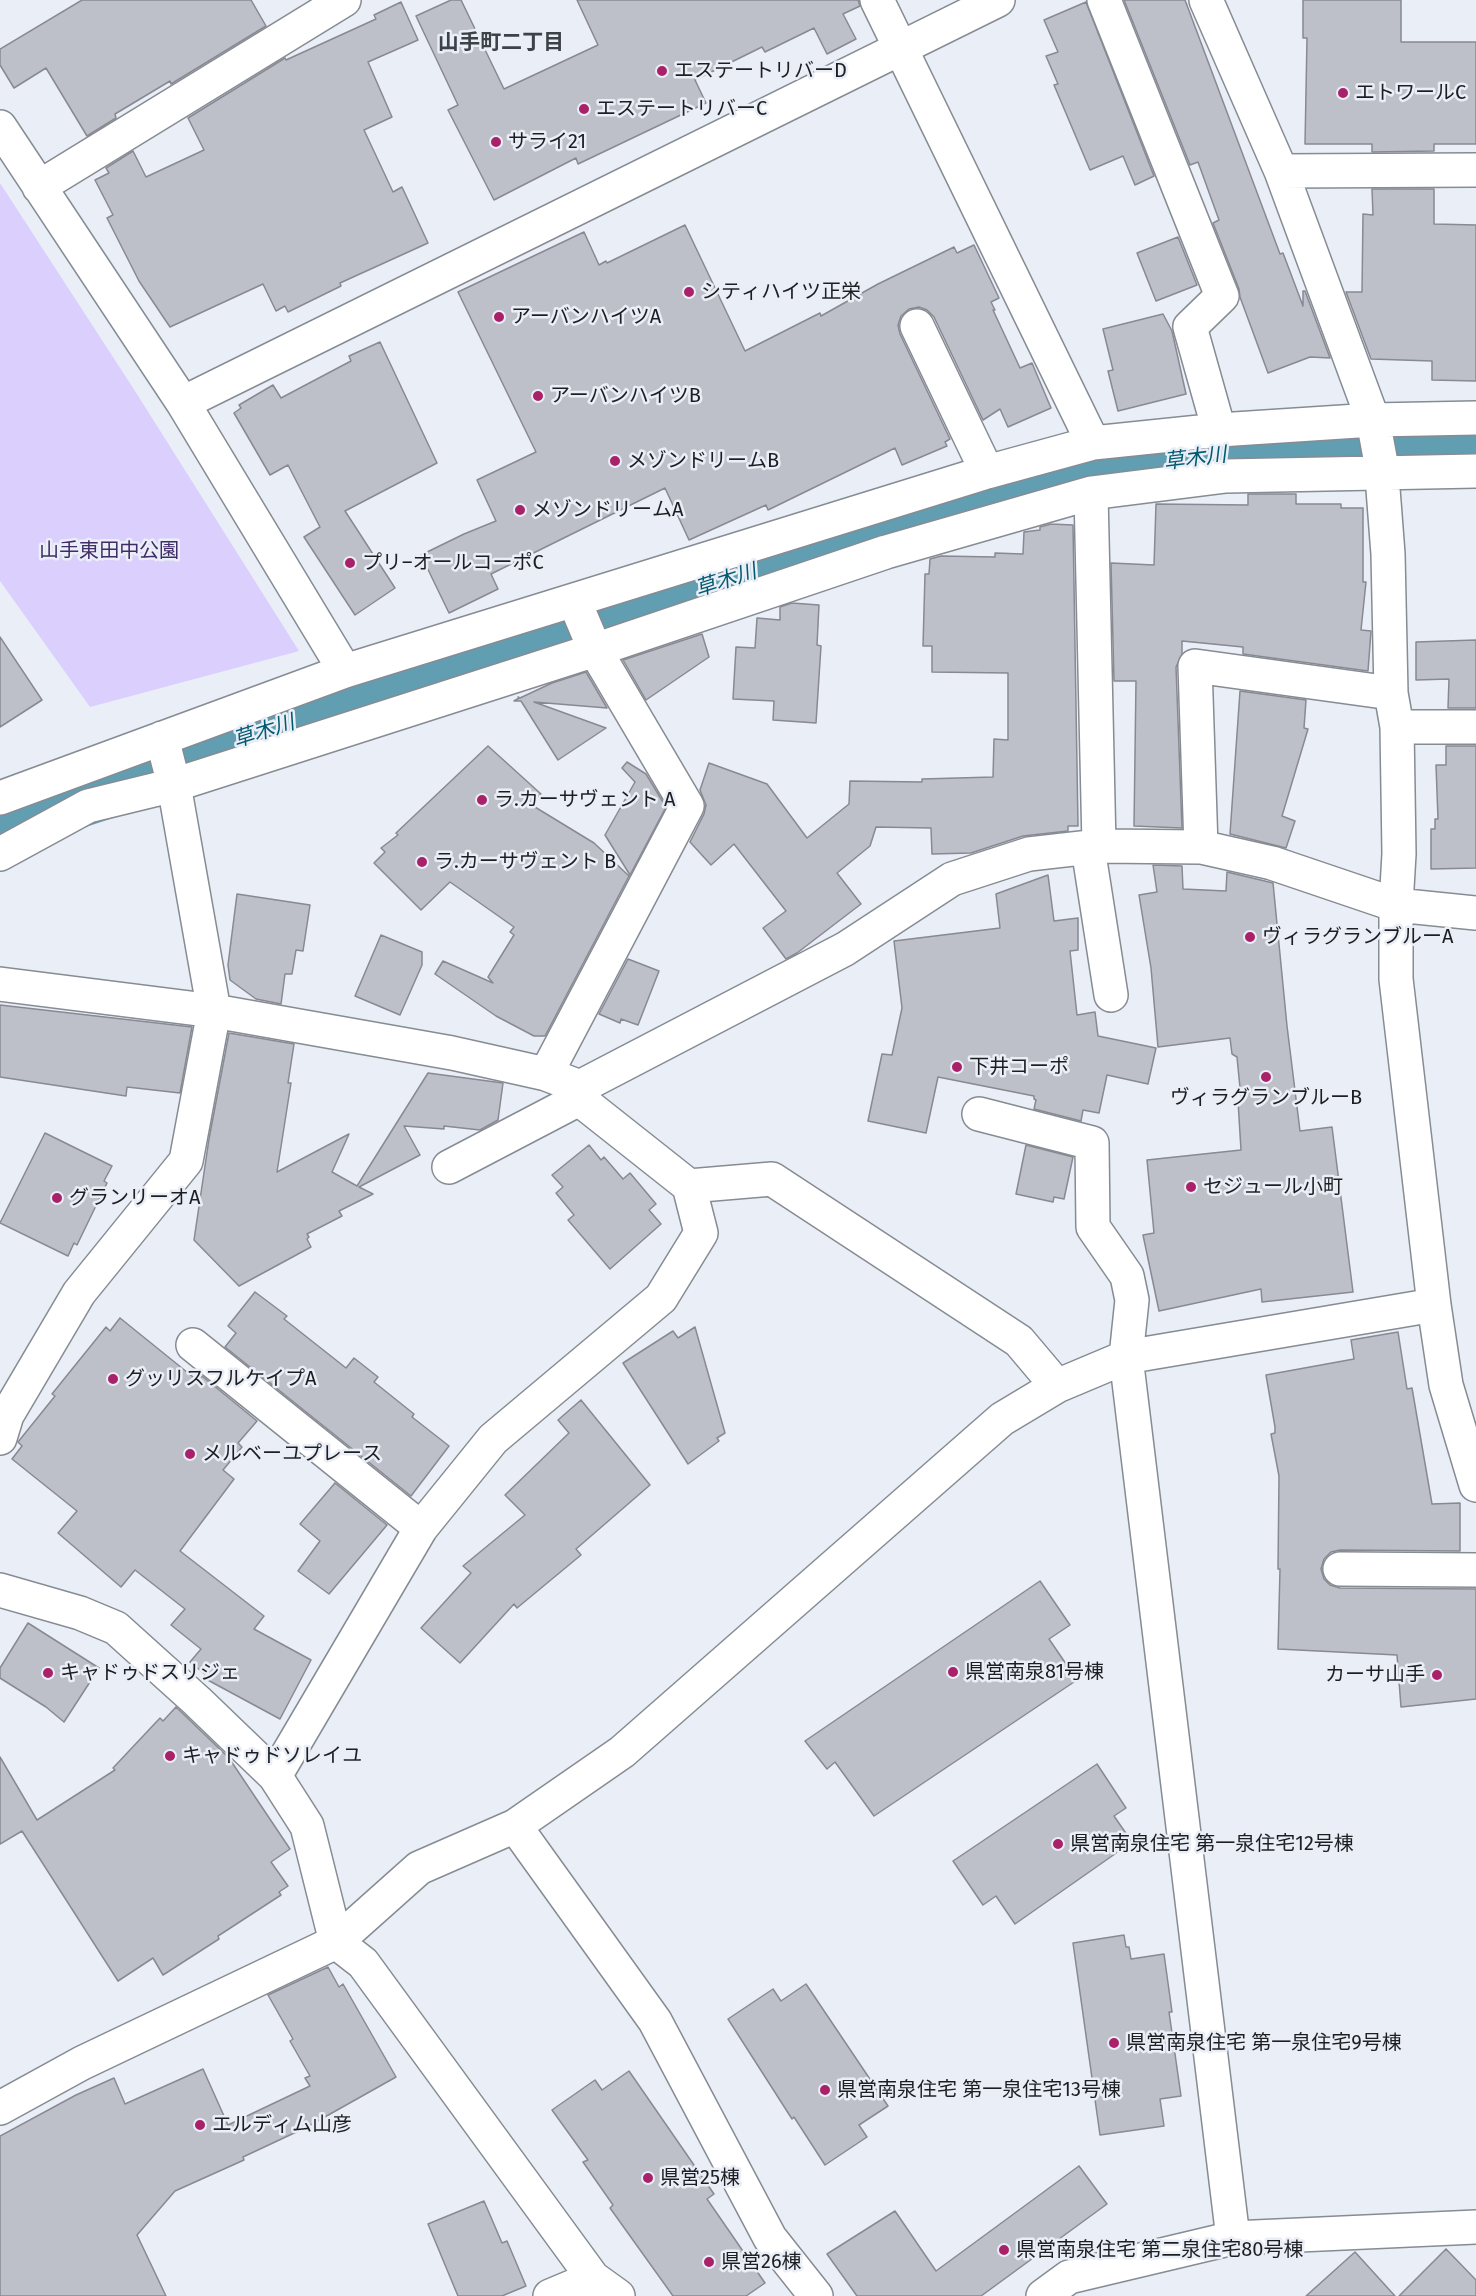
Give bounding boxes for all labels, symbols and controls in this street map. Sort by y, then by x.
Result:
district label: 山手町二丁目 [438,30,564,56]
place label: エステートリバーD [674,59,847,83]
marker: エステートリバーD [655,64,669,78]
place label: エトワールC [1355,81,1466,105]
marker: エトワールC [1336,86,1350,100]
place label: エステートリバーC [596,97,767,121]
marker: エステートリバーC [577,102,591,116]
place label: サライ21 [508,130,586,154]
marker: サライ21 [489,135,503,149]
place label: シティハイツ正栄 [701,280,861,304]
marker: シティハイツ正栄 [682,285,696,299]
place label: アーバンハイツA [511,305,661,329]
marker: アーバンハイツA [492,310,506,324]
place label: アーバンハイツB [550,384,701,408]
marker: アーバンハイツB [531,389,545,403]
water label: 草木川 [1162,443,1228,475]
place label: メゾンドリームB [627,449,779,473]
marker: メゾンドリームB [608,454,622,468]
place label: メゾンドリームA [532,498,683,522]
marker: メゾンドリームA [513,503,527,517]
park label: 山手東田中公園 [39,539,179,563]
place label: プリ―オールコーポC [362,551,544,575]
marker: プリ―オールコーポC [343,556,357,570]
water label: 草木川 [692,559,760,603]
water label: 草木川 [230,710,298,754]
place label: ラ.カーサヴェント A [494,788,676,812]
marker: ラ.カーサヴェント A [475,793,489,807]
place label: ラ.カーサヴェント B [434,850,616,874]
marker: ラ.カーサヴェント B [415,855,429,869]
place label: ヴィラグランブルーA [1262,925,1453,949]
marker: ヴィラグランブルーA [1243,930,1257,944]
place label: 下井コーポ [969,1055,1069,1079]
marker: 下井コーポ [950,1060,964,1074]
marker: ヴィラグランブルーB [1259,1070,1273,1084]
place label: ヴィラグランブルーB [1170,1086,1362,1110]
place label: セジュール小町 [1203,1175,1343,1199]
marker: セジュール小町 [1184,1180,1198,1194]
place label: グランリーオA [69,1186,200,1210]
marker: グランリーオA [50,1191,64,1205]
place label: グッリスフルケイプA [125,1367,316,1391]
marker: グッリスフルケイプA [106,1372,120,1386]
place label: メルベーユプレース [202,1442,382,1466]
marker: メルベーユプレース [183,1447,197,1461]
place label: 県営南泉81号棟 [965,1660,1104,1684]
place label: キャドゥドスリジェ [60,1661,240,1685]
place label: カーサ山手 [1325,1663,1425,1687]
marker: 県営南泉81号棟 [946,1665,960,1679]
marker: キャドゥドスリジェ [41,1666,55,1680]
marker: カーサ山手 [1430,1668,1444,1682]
place label: キャドゥドソレイユ [182,1744,362,1768]
marker: キャドゥドソレイユ [163,1749,177,1763]
place label: 県営南泉住宅 第一泉住宅12号棟 [1070,1832,1354,1856]
marker: 県営南泉住宅 第一泉住宅12号棟 [1051,1837,1065,1851]
place label: 県営南泉住宅 第一泉住宅9号棟 [1126,2031,1402,2055]
marker: 県営南泉住宅 第一泉住宅9号棟 [1107,2036,1121,2050]
place label: 県営南泉住宅 第一泉住宅13号棟 [837,2078,1121,2102]
marker: 県営南泉住宅 第一泉住宅13号棟 [818,2083,832,2097]
place label: エルディム山彦 [212,2113,352,2137]
marker: エルディム山彦 [193,2118,207,2132]
place label: 県営25棟 [660,2166,740,2190]
marker: 県営25棟 [641,2171,655,2185]
place label: 県営南泉住宅 第二泉住宅80号棟 [1016,2238,1303,2262]
marker: 県営南泉住宅 第二泉住宅80号棟 [997,2243,1011,2257]
place label: 県営26棟 [721,2250,802,2274]
marker: 県営26棟 [702,2255,716,2269]

